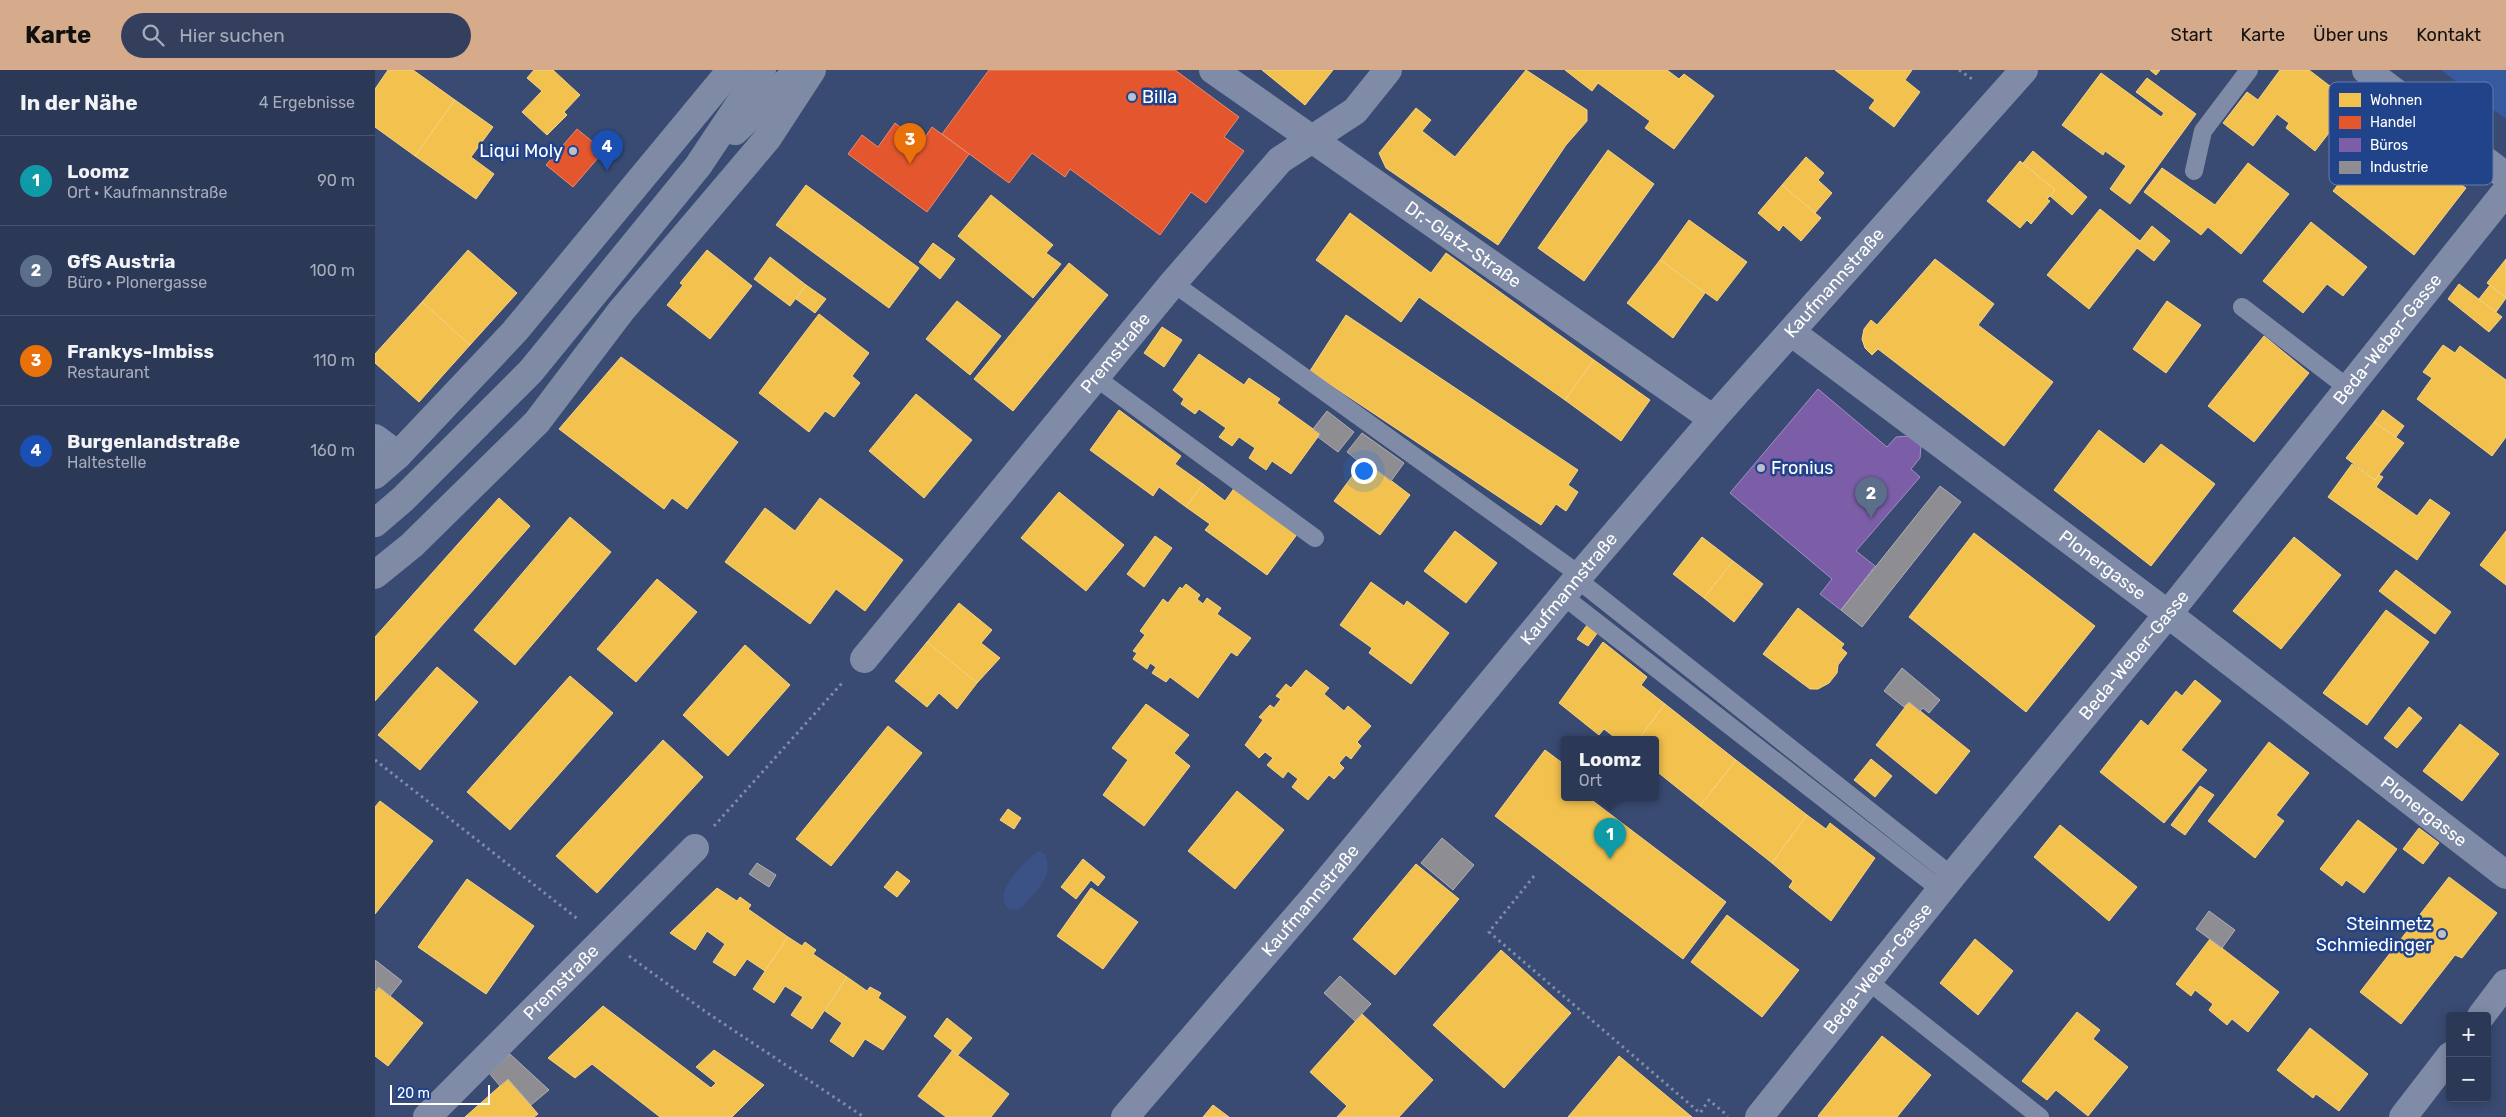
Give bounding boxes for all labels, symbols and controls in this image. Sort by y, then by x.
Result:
search box [121,13,471,58]
text: Karte [25,21,91,49]
icon: search [139,21,167,49]
text: Hier suchen [179,24,285,47]
text: Start [2170,24,2213,46]
text: Karte [2241,24,2285,46]
text: Über uns [2313,24,2388,46]
text: Kontakt [2416,24,2481,46]
legend [2329,82,2493,185]
place label: Billa [1142,86,1177,108]
text: In der Nähe [20,90,138,115]
marker: Billa [1126,91,1138,103]
text: Wohnen [2370,92,2422,109]
text: 4 Ergebnisse [259,93,355,112]
text: Handel [2370,114,2416,131]
pin: 3 [894,123,926,164]
pin: 4 [591,130,623,171]
text: Büros [2370,137,2408,154]
place label: Liqui Moly [479,140,563,162]
marker: Liqui Moly [567,145,579,157]
text: Industrie [2370,159,2428,176]
text: Loomz [67,160,129,183]
text: 1 [32,171,40,190]
text: 90 m [317,171,355,190]
text: Ort · Kaufmannstraße [67,183,227,202]
street label: Dr.-Glatz-Straße [1401,196,1526,293]
street label: Kaufmannstraße [1780,223,1889,342]
text: GfS Austria [67,250,176,273]
text: 2 [31,261,41,280]
text: 100 m [310,261,355,280]
street label: Beda-Weber-Gasse [2328,269,2447,409]
text: Büro · Plonergasse [67,273,207,292]
street label: Premstraße [1076,308,1155,398]
text: Frankys-Imbiss [67,340,214,363]
text: 3 [31,351,41,370]
text: 110 m [313,351,355,370]
text: Restaurant [67,363,150,382]
text: Burgenlandstraße [67,430,240,453]
text: 4 [31,441,41,460]
text: 160 m [310,441,355,460]
text: Haltestelle [67,453,146,472]
place label: Fronius [1771,457,1834,479]
your location [1351,458,1377,484]
marker: Fronius [1755,462,1767,474]
pin: 2 [1855,477,1887,518]
street label: Plonergasse [2055,525,2150,605]
street label: Kaufmannstraße [1516,528,1622,650]
street label: Beda-Weber-Gasse [2074,586,2194,724]
popup [1561,736,1659,801]
text: Loomz [1579,748,1641,771]
text: Ort [1579,771,1602,790]
street label: Plonergasse [2376,771,2471,852]
pin: 1 [1594,818,1626,859]
street label: Kaufmannstraße [1257,840,1364,961]
street label: Beda-Weber-Gasse [1819,899,1937,1039]
place label: Steinmetz Schmiedinger [2316,913,2432,956]
marker: Steinmetz Schmiedinger [2436,928,2448,940]
street label: Premstraße [519,940,603,1025]
map controls [2446,1012,2491,1102]
button: + [2446,1012,2491,1057]
button: − [2446,1057,2491,1102]
scale bar [390,1082,490,1105]
text: 20 m [397,1085,430,1102]

